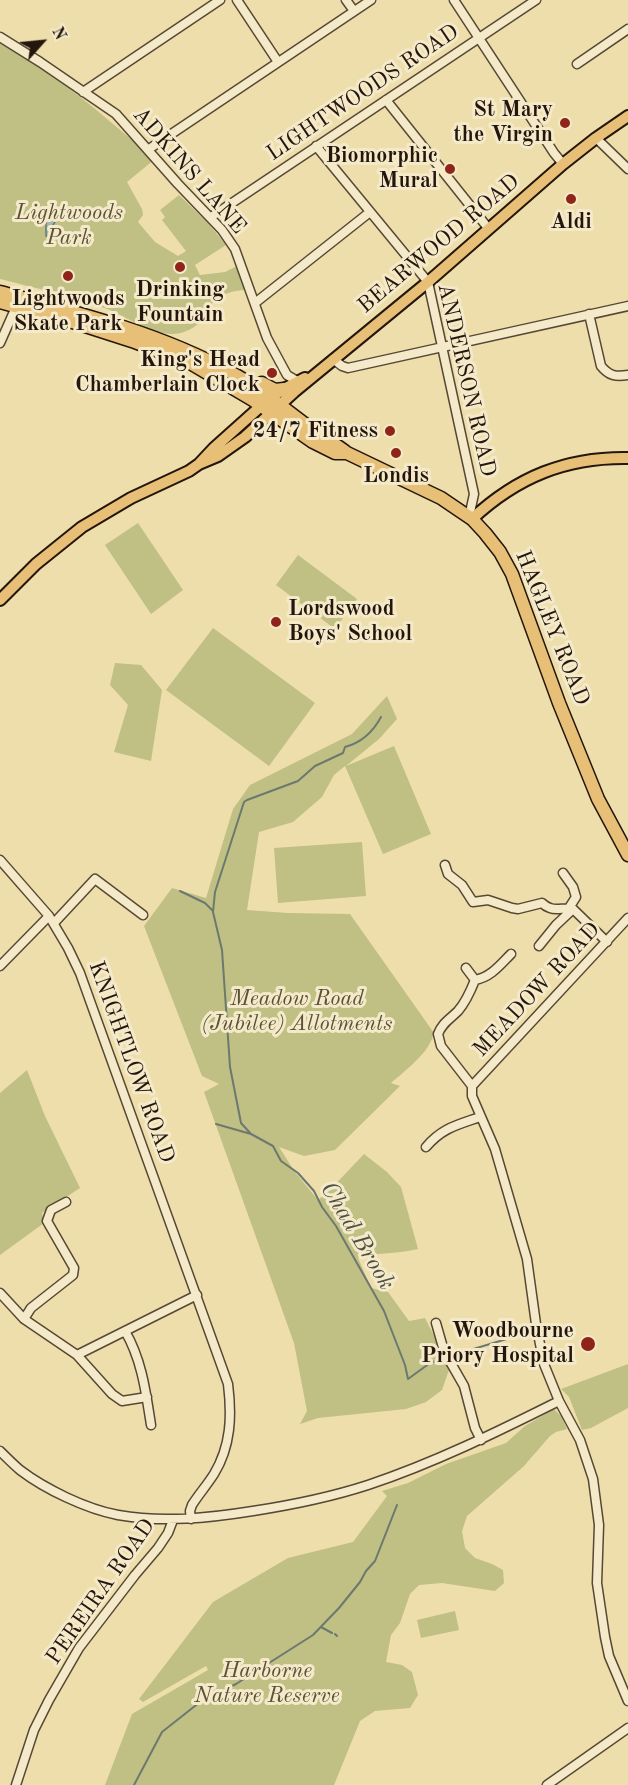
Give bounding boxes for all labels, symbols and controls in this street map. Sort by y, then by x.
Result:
north arrow [12,12,72,72]
street label: LIGHTWOODS ROAD [262,19,464,167]
text: N [48,25,68,43]
place label: St Mary the Virgin [454,97,553,148]
street label: ADKINS LANE [127,102,251,240]
marker: St Mary the Virgin [558,116,572,130]
place label: Biomorphic Mural [325,143,438,194]
marker: Biomorphic Mural [443,162,457,176]
street label: BEARWOOD ROAD [353,169,525,319]
marker: Aldi [564,192,578,206]
park label: Lightwoods Park [15,200,123,252]
place label: Aldi [550,209,592,235]
marker: Drinking Fountain [173,260,187,274]
marker: Lightwoods Skate Park [61,269,75,283]
place label: Drinking Fountain [136,277,224,328]
street label: ANDERSON ROAD [431,281,501,479]
place label: Lightwoods Skate Park [11,286,125,338]
place label: King's Head Chamberlain Clock [75,347,260,398]
marker: King's Head Chamberlain Clock [265,366,279,380]
place label: 24/7 Fitness [253,418,378,444]
marker: 24/7 Fitness [383,424,397,438]
marker: Londis [389,446,403,460]
place label: Londis [363,463,429,489]
street label: HAGLEY ROAD [509,547,595,709]
place label: Lordswood Boys' School [288,596,412,648]
marker: Lordswood Boys' School [269,615,283,629]
street label: MEADOW ROAD [468,917,606,1063]
street label: KNIGHTLOW ROAD [82,957,180,1167]
park label: Meadow Road (Jubilee) Allotments [202,986,392,1038]
water label: Chad Brook [313,1177,401,1295]
place label: Woodbourne Priory Hospital [421,1318,574,1370]
marker: Woodbourne Priory Hospital [579,1335,597,1353]
street label: PEREIRA ROAD [41,1514,161,1670]
park label: Harborne Nature Reserve [194,1658,340,1710]

